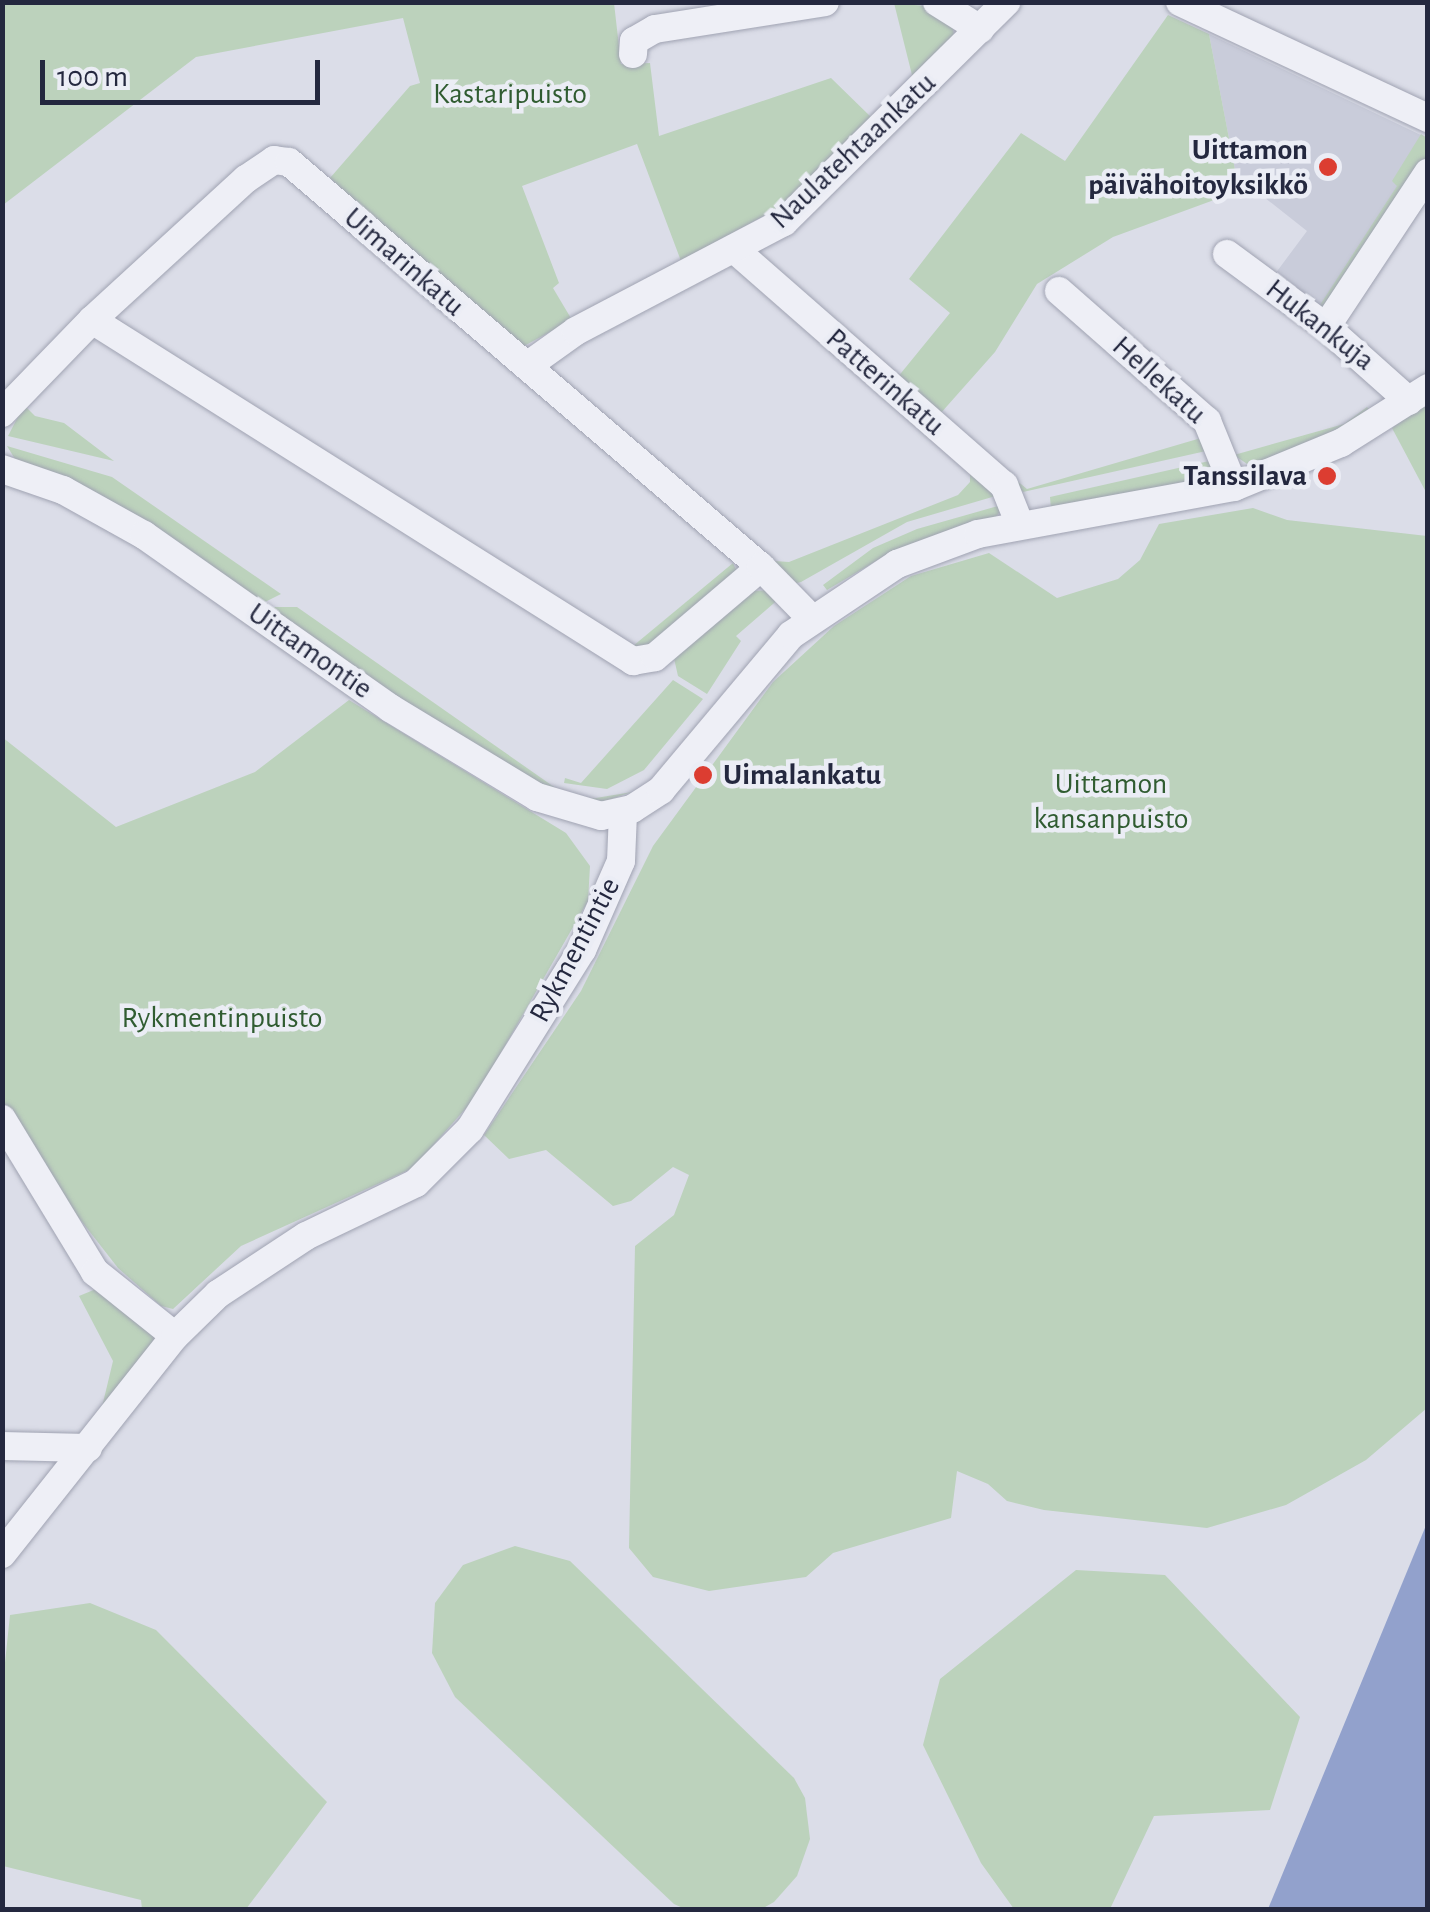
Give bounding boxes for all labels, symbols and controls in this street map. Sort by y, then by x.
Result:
scale bar [45,40,325,102]
text: 100 m [57,62,128,92]
street label: Naulatehtaankatu [763,65,943,237]
park label: Kastaripuisto [433,76,587,112]
place label: Uittamon päivähoitoyksikkö [1088,132,1308,202]
marker: Uittamon päivähoitoyksikkö [1317,156,1339,178]
street label: Uimarinkatu [336,200,472,324]
street label: Hukankuja [1258,271,1382,379]
street label: Patterinkatu [818,321,952,443]
street label: Hellekatu [1105,328,1213,432]
place label: Tanssilava [1183,458,1307,494]
marker: Tanssilava [1316,465,1338,487]
street label: Uittamontie [241,595,379,707]
place label: Uimalankatu [723,757,881,793]
marker: Uimalankatu [692,764,714,786]
park label: Uittamon kansanpuisto [1033,766,1189,836]
street label: Rykmentintie [522,871,628,1029]
park label: Rykmentinpuisto [122,1000,322,1036]

